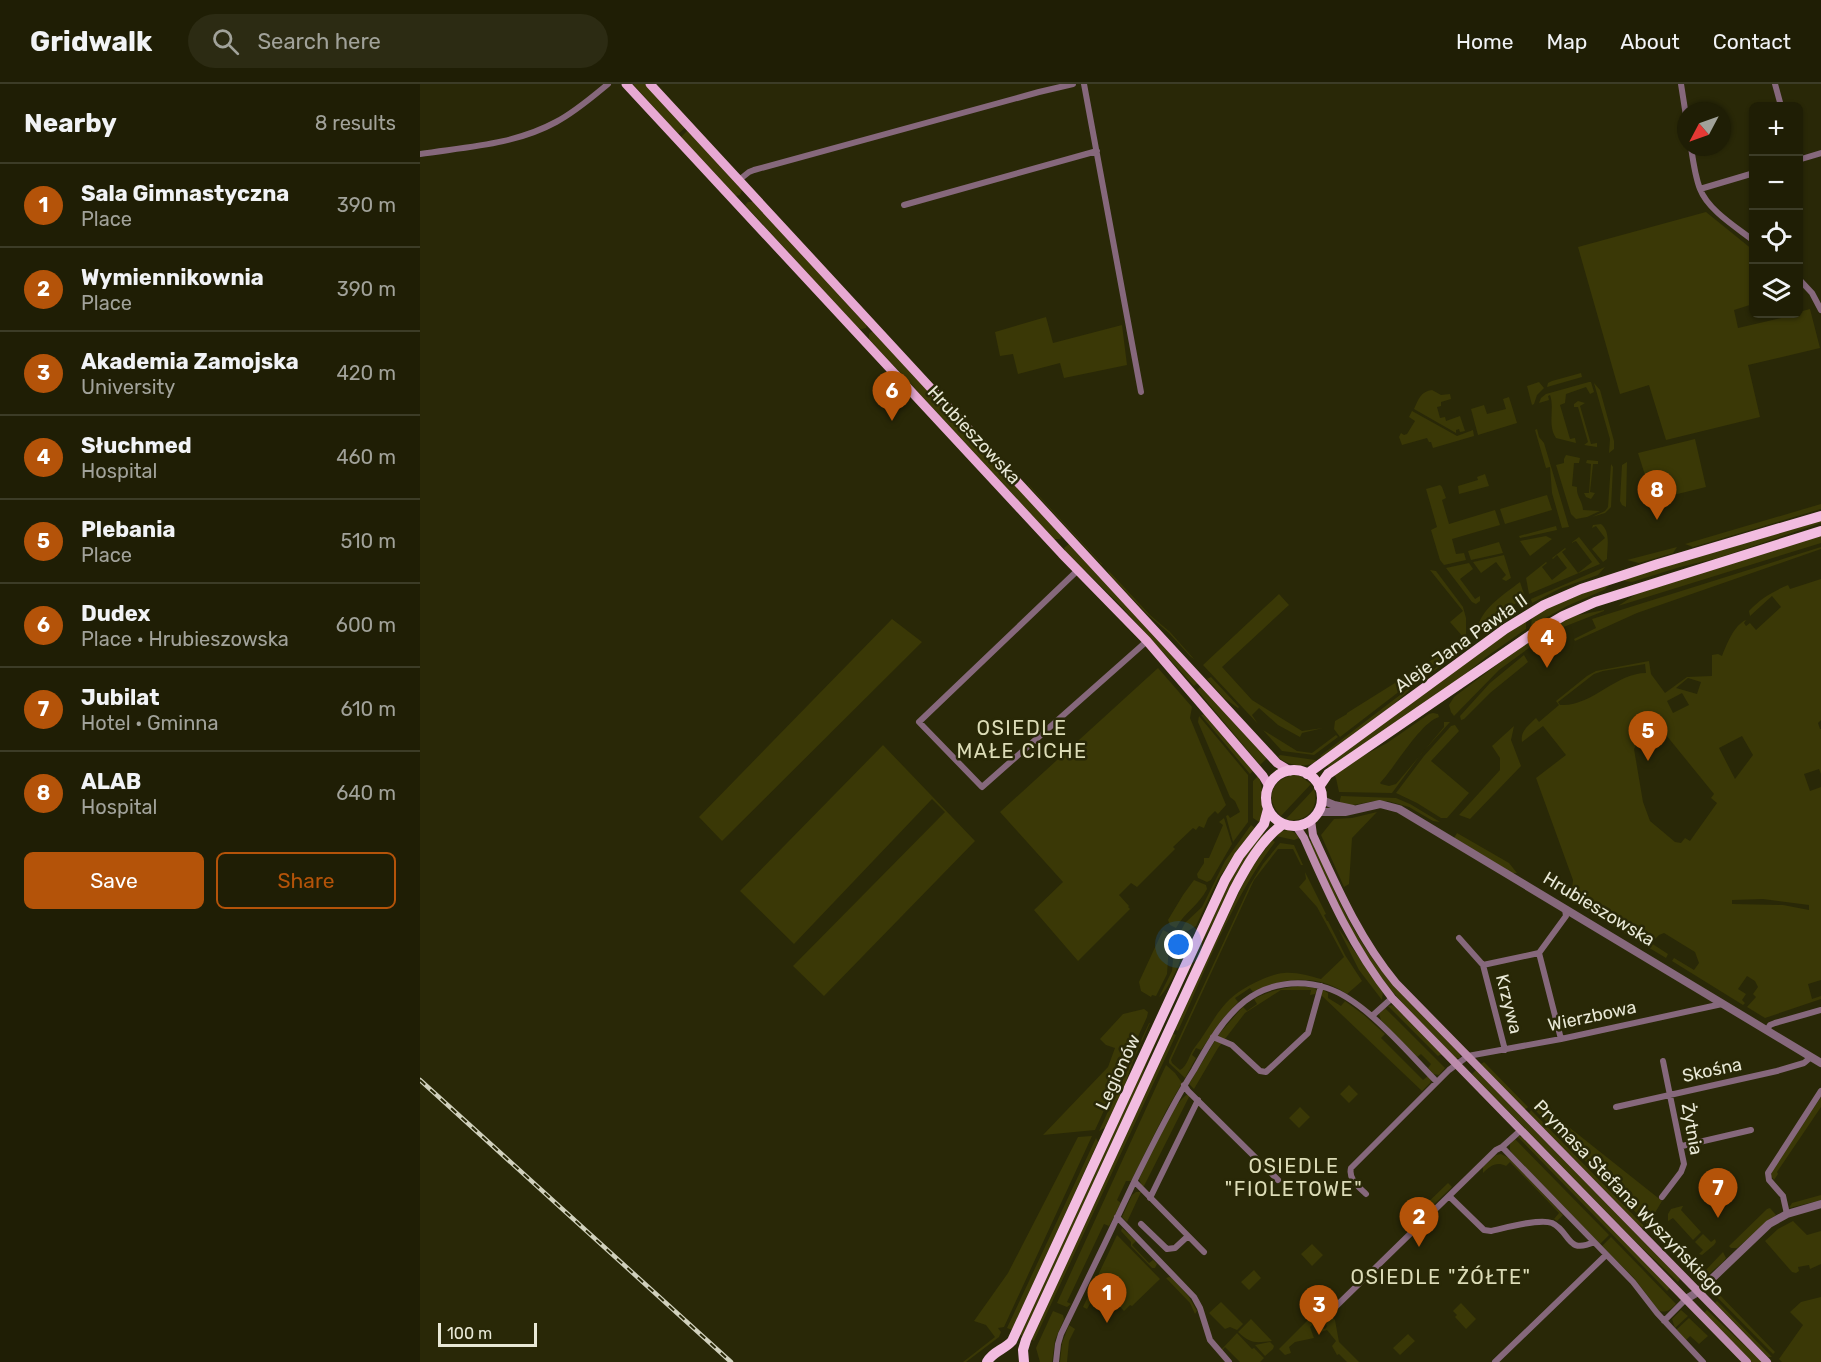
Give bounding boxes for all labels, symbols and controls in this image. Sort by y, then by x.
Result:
search box [188,14,608,68]
text: Gridwalk [30,25,152,58]
icon: search [209,25,242,58]
text: Search here [257,28,381,55]
text: Home [1456,29,1513,54]
text: Map [1546,29,1587,54]
text: About [1620,29,1680,54]
text: Contact [1713,29,1791,54]
north arrow [1677,102,1731,156]
map controls [1749,102,1803,318]
button: + [1749,102,1803,156]
text: Nearby [24,108,117,139]
text: 8 results [315,111,396,135]
button: − [1749,156,1803,210]
text: Sala Gimnastyczna [81,180,289,207]
text: 1 [39,193,48,217]
text: 390 m [337,193,396,217]
text: Place [81,207,132,231]
button: locate [1749,210,1803,264]
text: Wymiennikownia [81,264,264,291]
button: layers [1749,264,1803,318]
text: 2 [37,277,50,301]
text: 390 m [337,277,396,301]
text: Place [81,291,132,315]
text: Akademia Zamojska [81,348,299,375]
text: 3 [37,361,50,385]
text: 420 m [336,361,396,385]
pin: 6 [872,372,912,421]
text: University [81,375,175,399]
street label: Hrubieszowska [923,381,1025,489]
text: Słuchmed [81,432,192,459]
text: 4 [37,445,50,469]
text: 460 m [336,445,396,469]
text: Hospital [81,459,157,483]
pin: 8 [1638,470,1676,520]
text: Plebania [81,516,176,543]
text: 5 [37,529,50,553]
text: 510 m [340,529,396,553]
text: Place [81,543,132,567]
street label: Aleje Jana Pawła II [1390,589,1532,697]
text: Dudex [81,600,150,627]
text: 6 [37,613,50,637]
text: 600 m [336,613,396,637]
pin: 4 [1528,618,1566,668]
text: Place · Hrubieszowska [81,627,289,651]
text: Jubilat [81,684,159,711]
text: 7 [38,697,49,721]
text: 610 m [340,697,396,721]
text: Hotel · Gminna [81,711,218,735]
pin: 5 [1628,712,1668,761]
district label: OSIEDLE MAŁE CICHE [956,716,1088,763]
text: ALAB [81,768,141,795]
text: 8 [37,781,50,805]
text: 640 m [336,781,396,805]
text: Hospital [81,795,157,819]
button: Save [24,852,204,909]
button: Share [216,852,396,909]
street label: Hrubieszowska [1539,867,1659,951]
your location [1164,930,1193,959]
street label: Krzywa [1491,972,1527,1036]
street label: Wierzbowa [1546,996,1638,1036]
street label: Legionów [1091,1031,1145,1113]
street label: Skośna [1680,1053,1744,1087]
street label: Prymasa Stefana Wyszyńskiego [1529,1095,1729,1301]
street label: Żytnia [1677,1101,1707,1157]
district label: OSIEDLE "FIOLETOWE" [1225,1154,1363,1201]
pin: 7 [1698,1168,1738,1218]
pin: 2 [1400,1198,1438,1247]
district label: OSIEDLE "ŻÓŁTE" [1350,1265,1532,1289]
pin: 1 [1088,1274,1126,1323]
pin: 3 [1300,1286,1338,1335]
scale bar [438,1320,537,1348]
text: 100 m [447,1324,492,1343]

